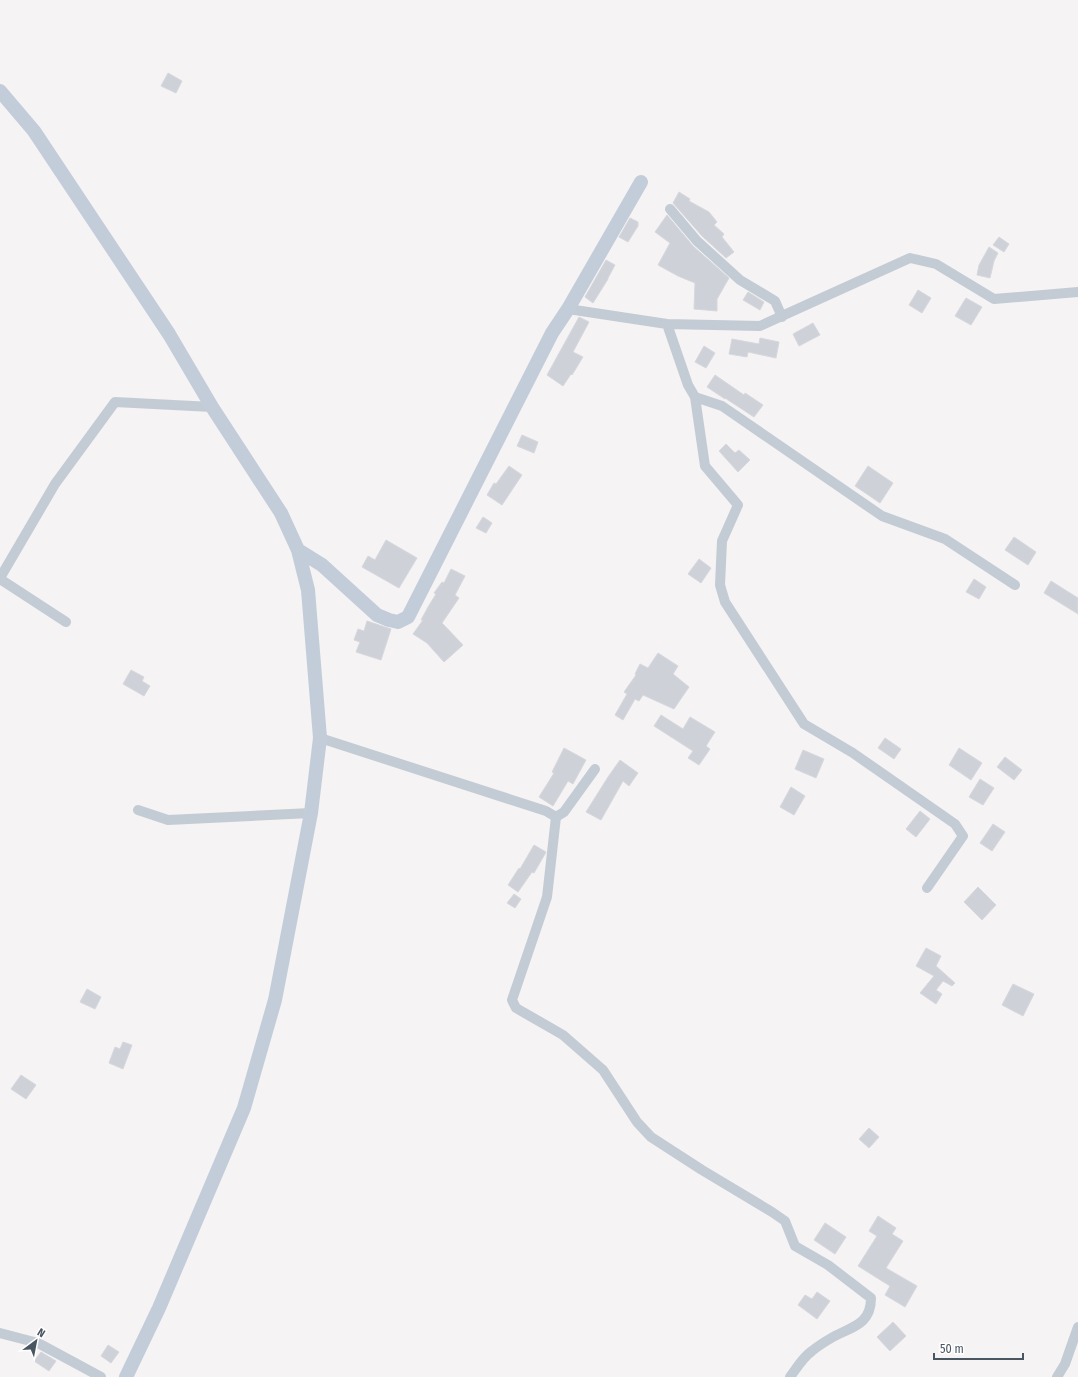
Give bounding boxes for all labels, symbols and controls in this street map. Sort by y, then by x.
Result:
north arrow [16,1321,56,1361]
text: N [35,1326,47,1340]
scale bar [934,1335,1023,1361]
text: 50 m [940,1342,964,1356]

